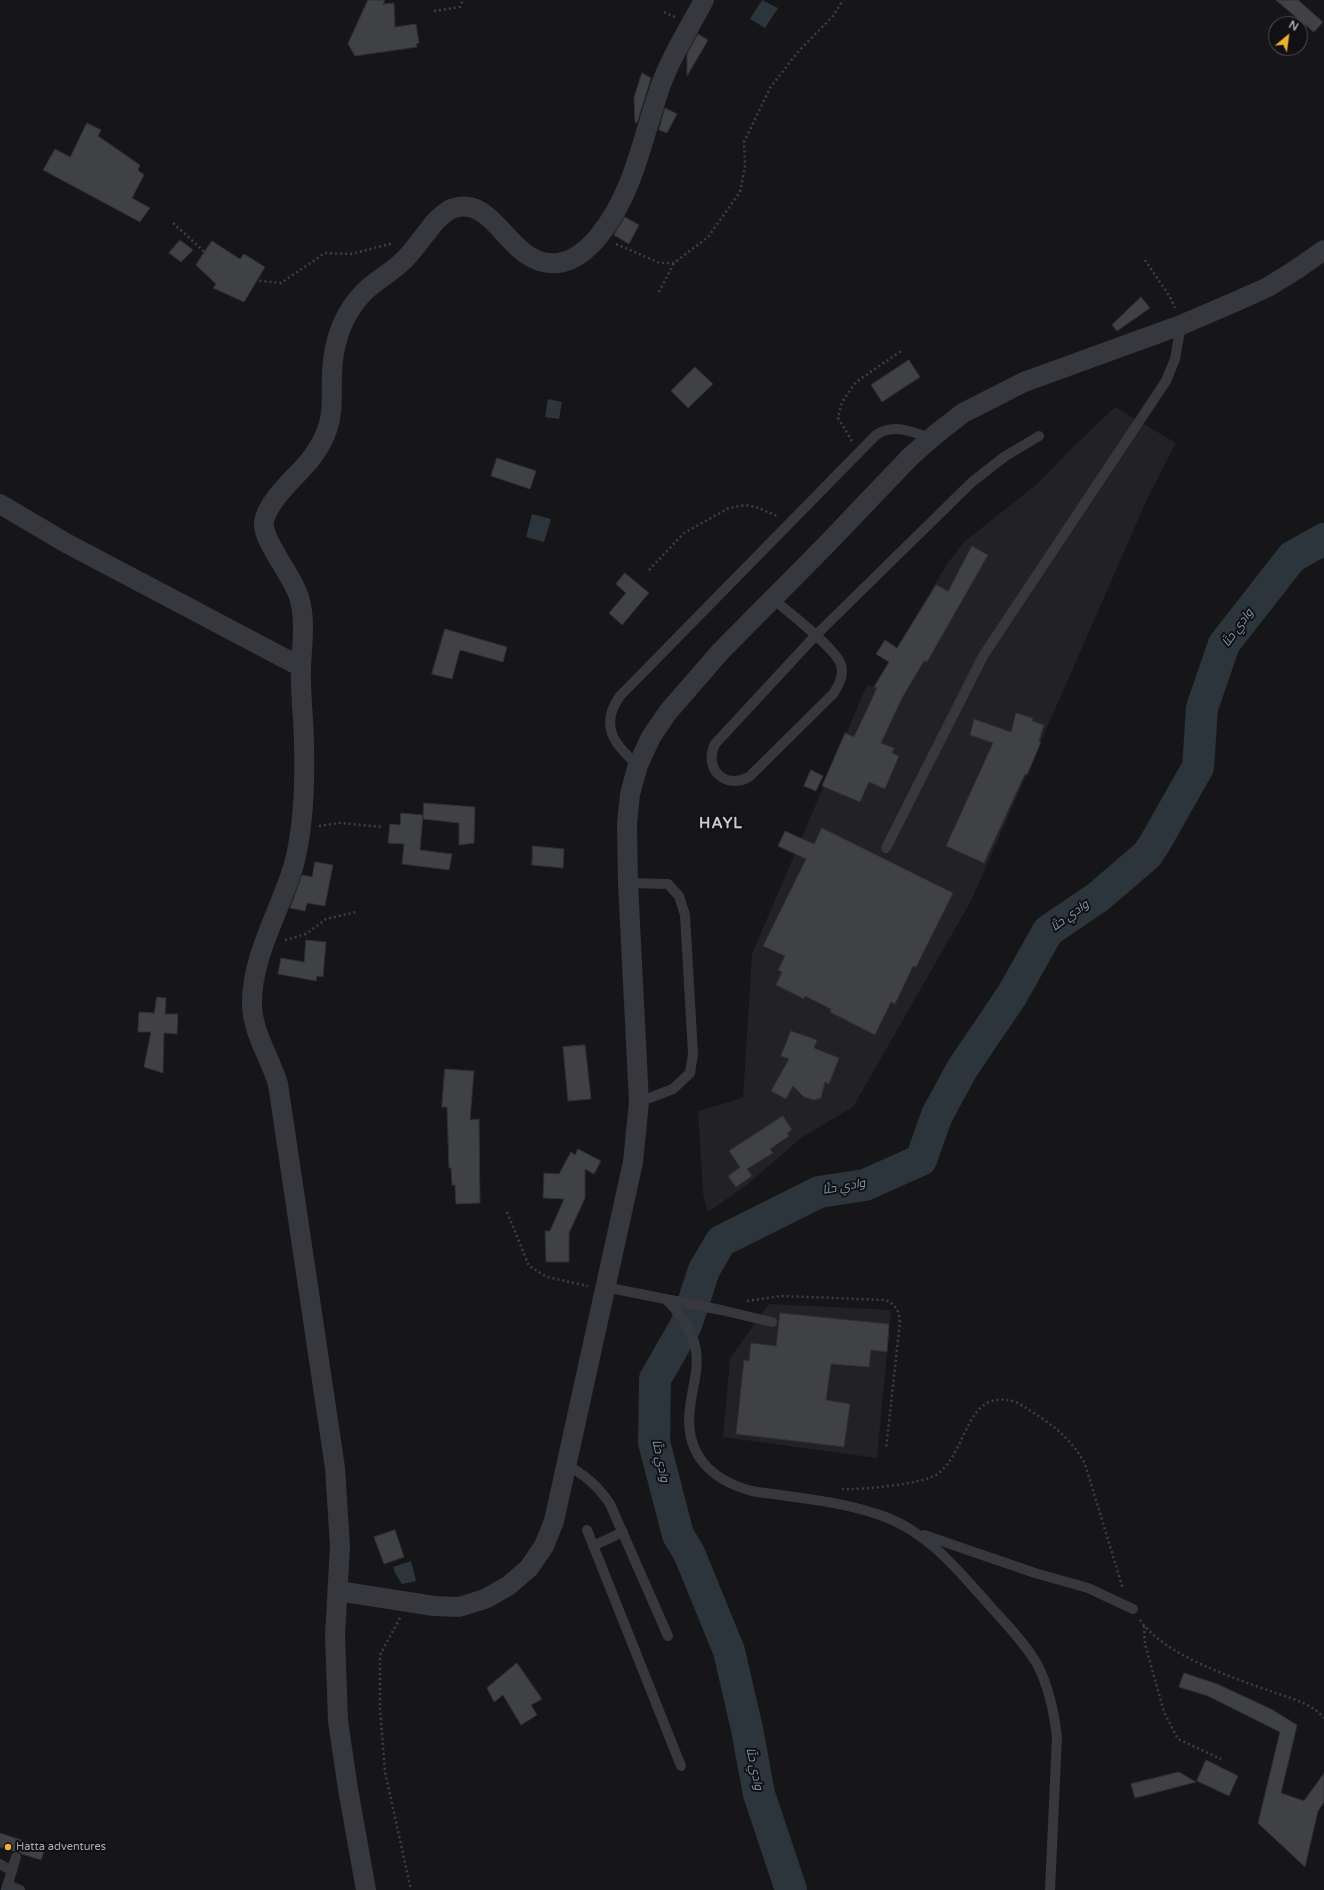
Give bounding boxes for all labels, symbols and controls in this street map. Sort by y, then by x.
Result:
north arrow [1268,16,1308,56]
text: N [1287,18,1301,34]
water label: وادي حتّا [1219,606,1257,650]
district label: HAYL [699,815,743,833]
water label: وادي حتّا [1048,897,1092,935]
water label: وادي حتّا [821,1176,867,1198]
water label: وادي حتّا [648,1438,672,1484]
water label: وادي حتّا [742,1746,766,1792]
place label: Hatta adventures [16,1840,106,1854]
marker: Hatta adventures [3,1842,13,1852]

